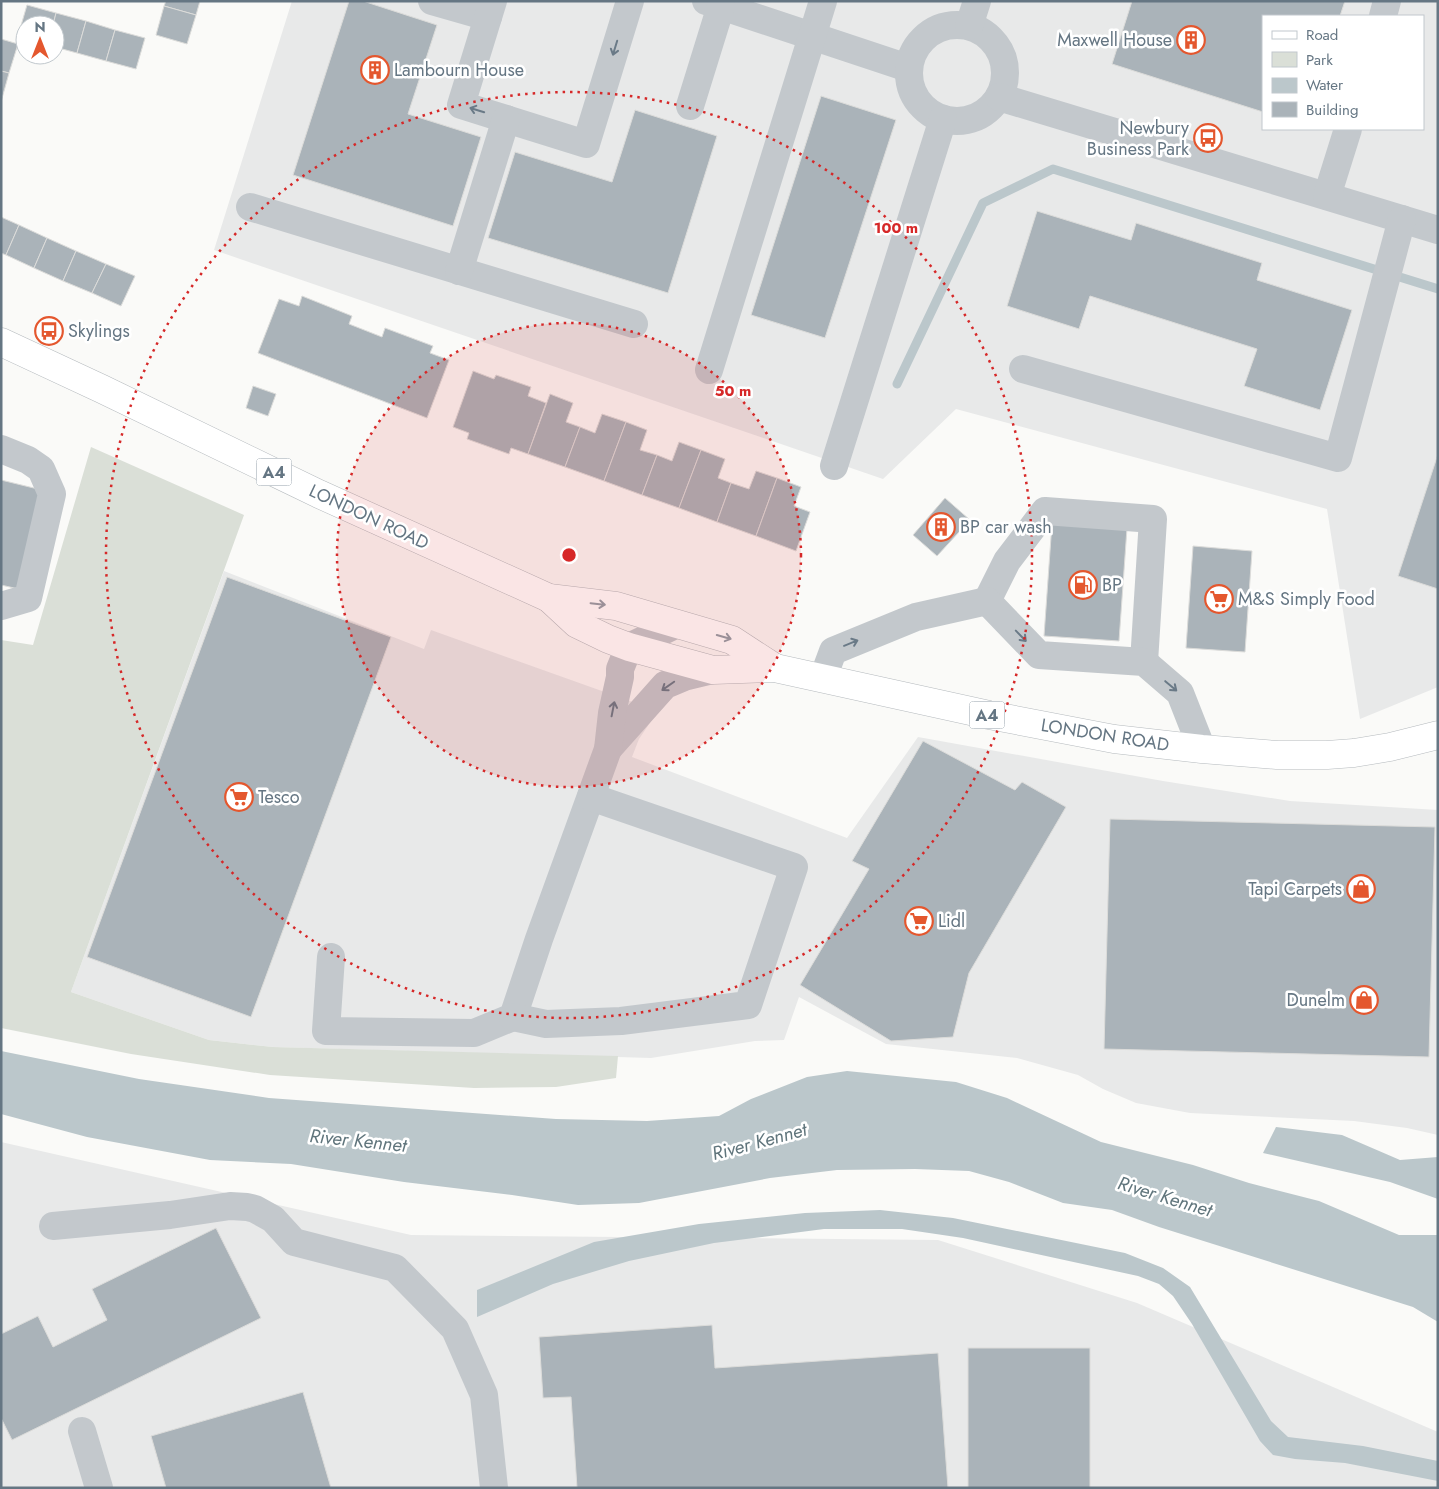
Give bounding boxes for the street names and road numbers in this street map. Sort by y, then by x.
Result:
road number: A4 [256,458,292,486]
street label: LONDON ROAD [305,478,433,556]
road number: A4 [970,702,1004,728]
street label: LONDON ROAD [1039,712,1171,758]

